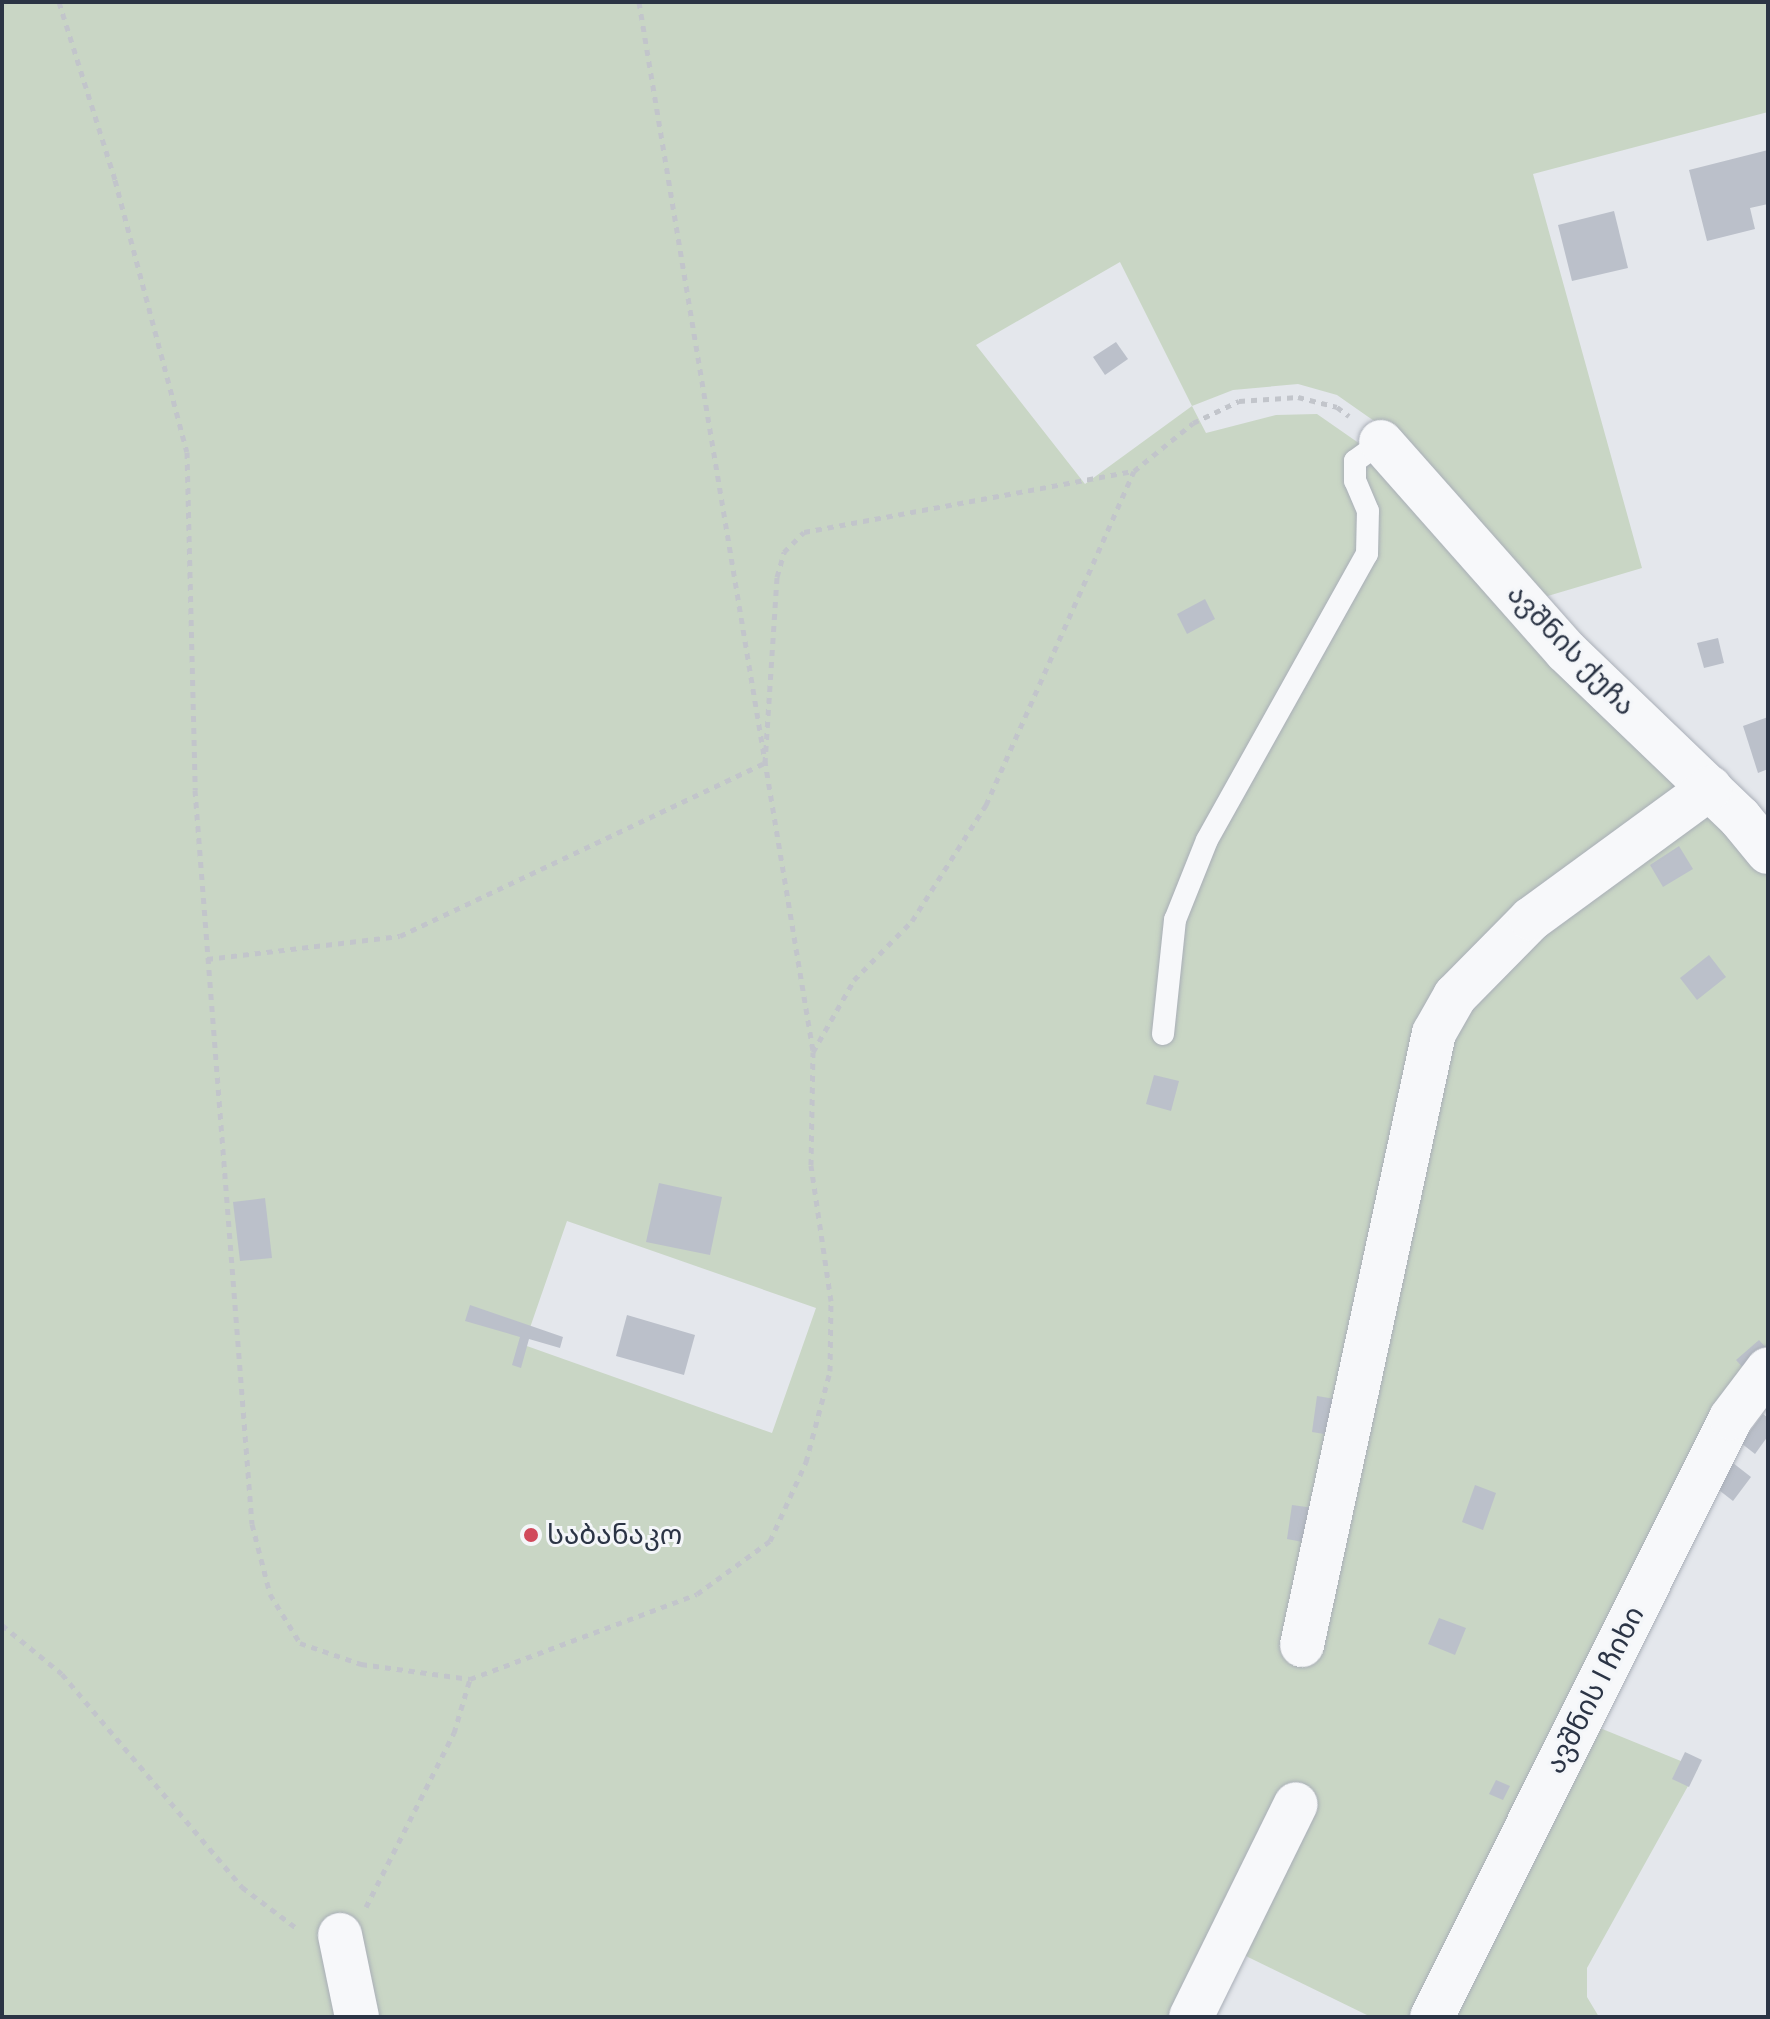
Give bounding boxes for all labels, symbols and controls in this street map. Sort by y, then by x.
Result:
street label: ავშნის ქუჩა [1500,577,1642,723]
place label: საბანაკო [547,1518,682,1552]
marker: საბანაკო [522,1526,540,1544]
street label: ავშნის I ჩიხი [1538,1601,1652,1779]

